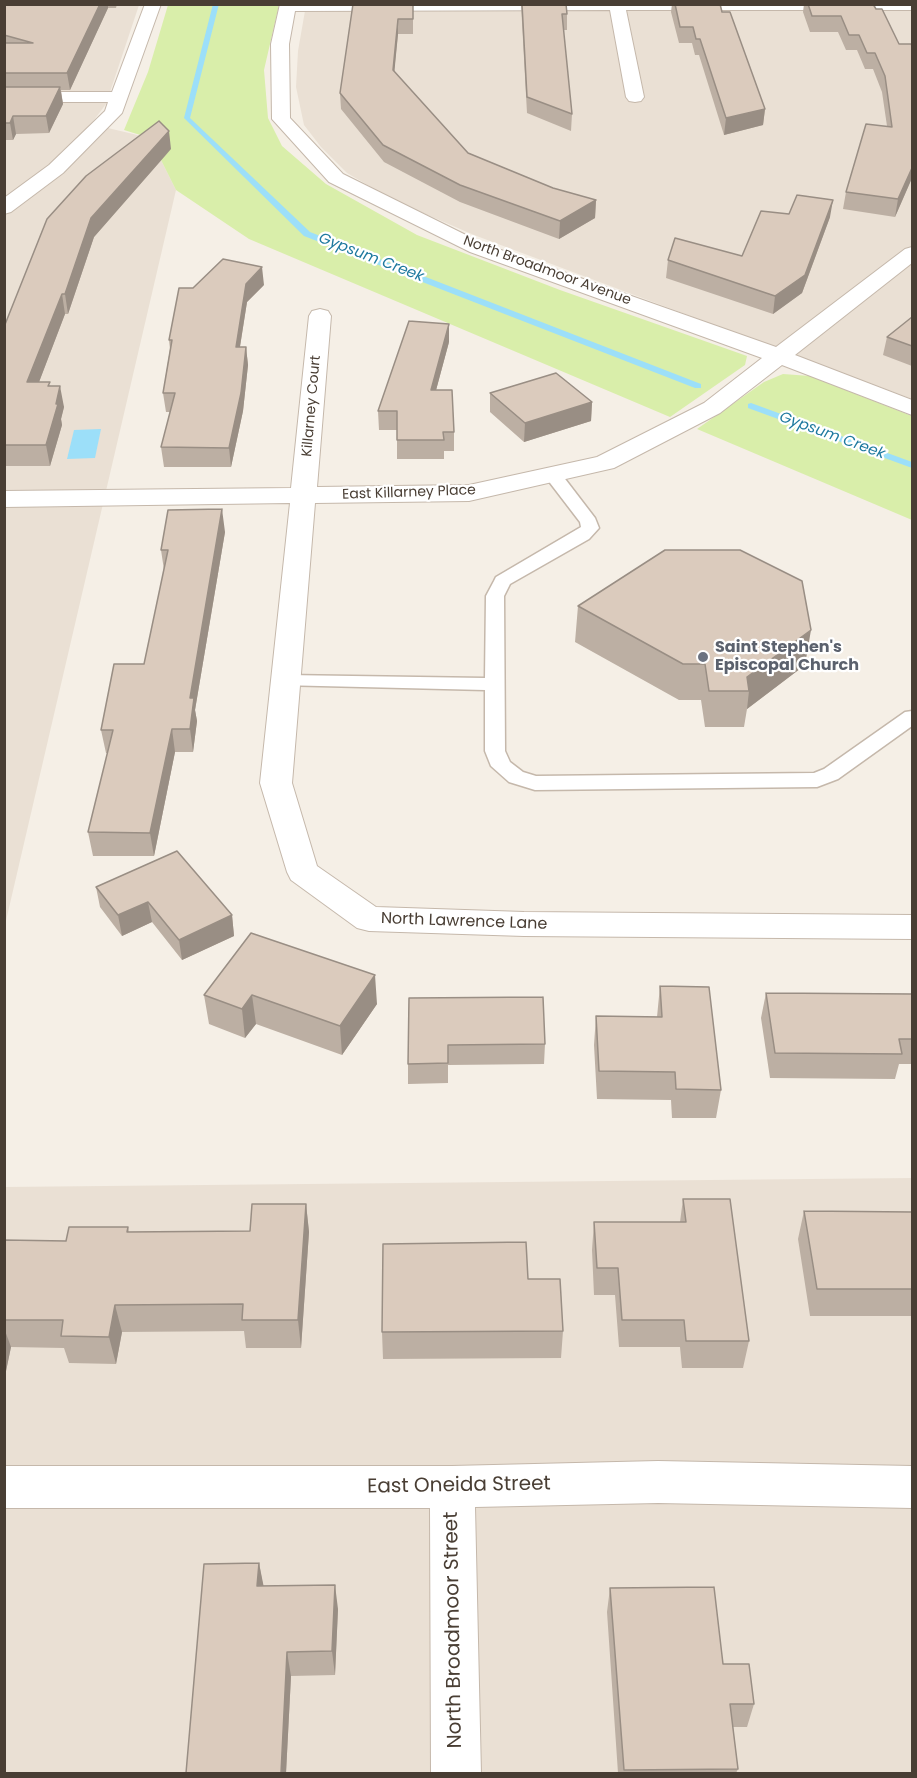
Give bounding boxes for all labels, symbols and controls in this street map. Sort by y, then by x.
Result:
water label: Gypsum Creek [316,230,426,286]
street label: North Broadmoor Avenue [461,233,633,309]
street label: Killarney Court [299,355,325,457]
water label: Gypsum Creek [777,409,887,463]
street label: East Killarney Place [342,482,476,504]
place label: Saint Stephen's Episcopal Church [715,638,859,676]
marker: Saint Stephen's Episcopal Church [696,650,710,664]
street label: North Lawrence Lane [380,909,548,935]
street label: East Oneida Street [367,1472,551,1500]
street label: North Broadmoor Street [440,1511,468,1749]

